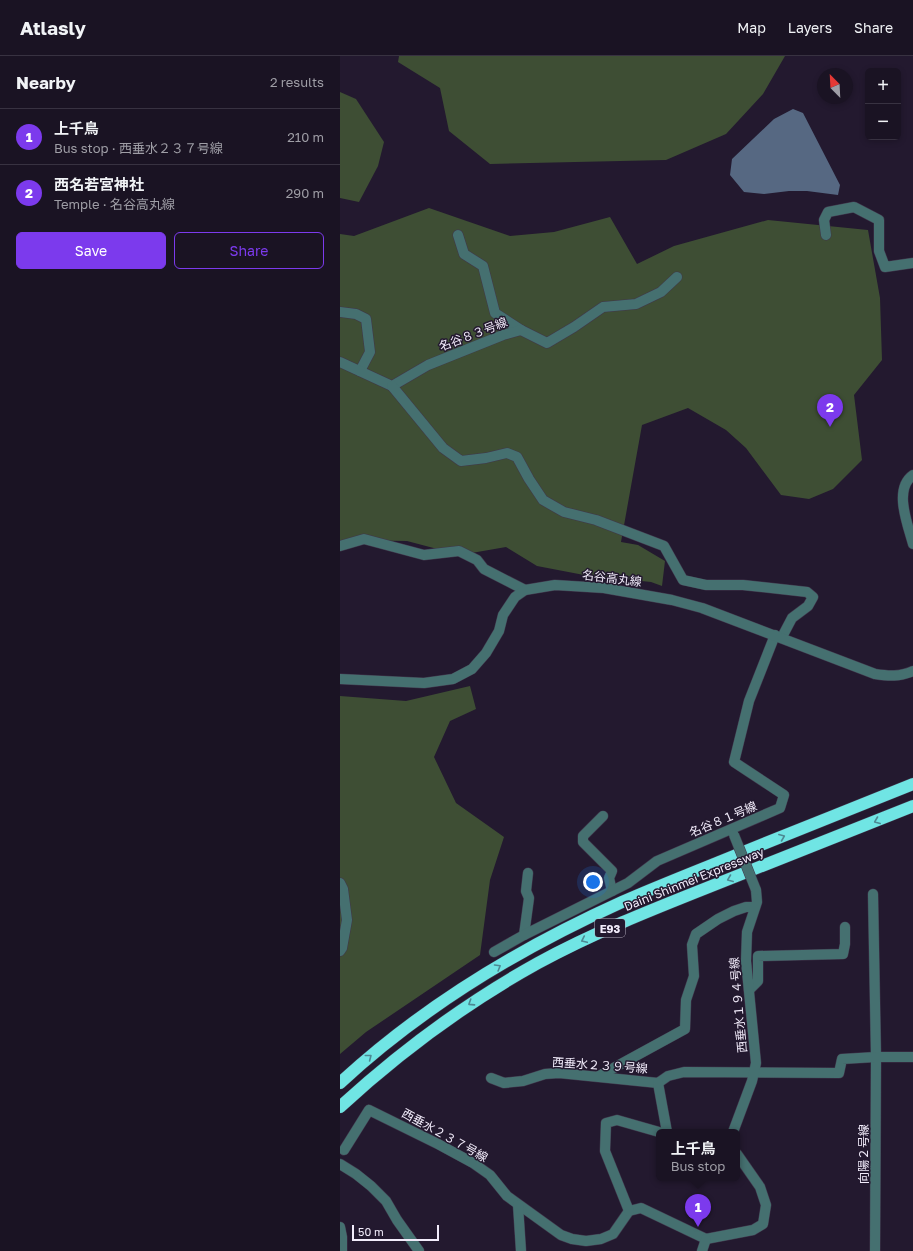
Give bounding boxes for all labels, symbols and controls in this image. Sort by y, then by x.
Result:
text: Atlasly [20,16,86,39]
text: Map [737,19,766,36]
text: Layers [788,19,832,36]
text: Share [854,19,893,36]
north arrow [817,68,853,104]
map controls [865,68,901,140]
button: + [865,68,901,104]
text: Nearby [16,72,76,93]
text: 2 results [270,74,324,90]
button: − [865,104,901,140]
text: 上千鳥 [54,119,99,137]
text: 1 [26,129,32,145]
text: 210 m [287,129,324,145]
text: Bus stop · 西垂水２３７号線 [54,140,223,156]
text: 西名若宮神社 [54,175,144,193]
text: 2 [25,185,33,201]
text: 290 m [286,185,324,201]
text: Temple · 名谷高丸線 [54,196,175,212]
button: Save [16,232,166,269]
button: Share [174,232,324,269]
street label: 名谷８３号線 [437,314,509,354]
pin: 2 [817,394,843,427]
street label: 名谷高丸線 [581,567,643,589]
street label: 名谷８１号線 [687,798,759,840]
one-way arrow [873,816,880,824]
one-way arrow [778,833,785,841]
street label: Daini Shinmei Expressway [622,844,766,914]
your location [583,872,603,892]
one-way arrow [726,875,733,883]
road number: E93 [595,919,625,937]
one-way arrow [581,935,588,943]
street label: 西垂水１９４号線 [726,957,750,1053]
one-way arrow [494,964,501,971]
one-way arrow [468,999,475,1006]
street label: 西垂水２３９号線 [552,1054,648,1076]
one-way arrow [365,1055,372,1062]
street label: 西垂水２３７号線 [399,1105,491,1165]
street label: 向陽２号線 [856,1124,871,1184]
popup [656,1129,740,1181]
text: 上千鳥 [671,1139,716,1157]
text: Bus stop [671,1158,725,1174]
pin: 1 [685,1194,711,1227]
scale bar [352,1223,439,1242]
text: 50 m [358,1225,384,1238]

